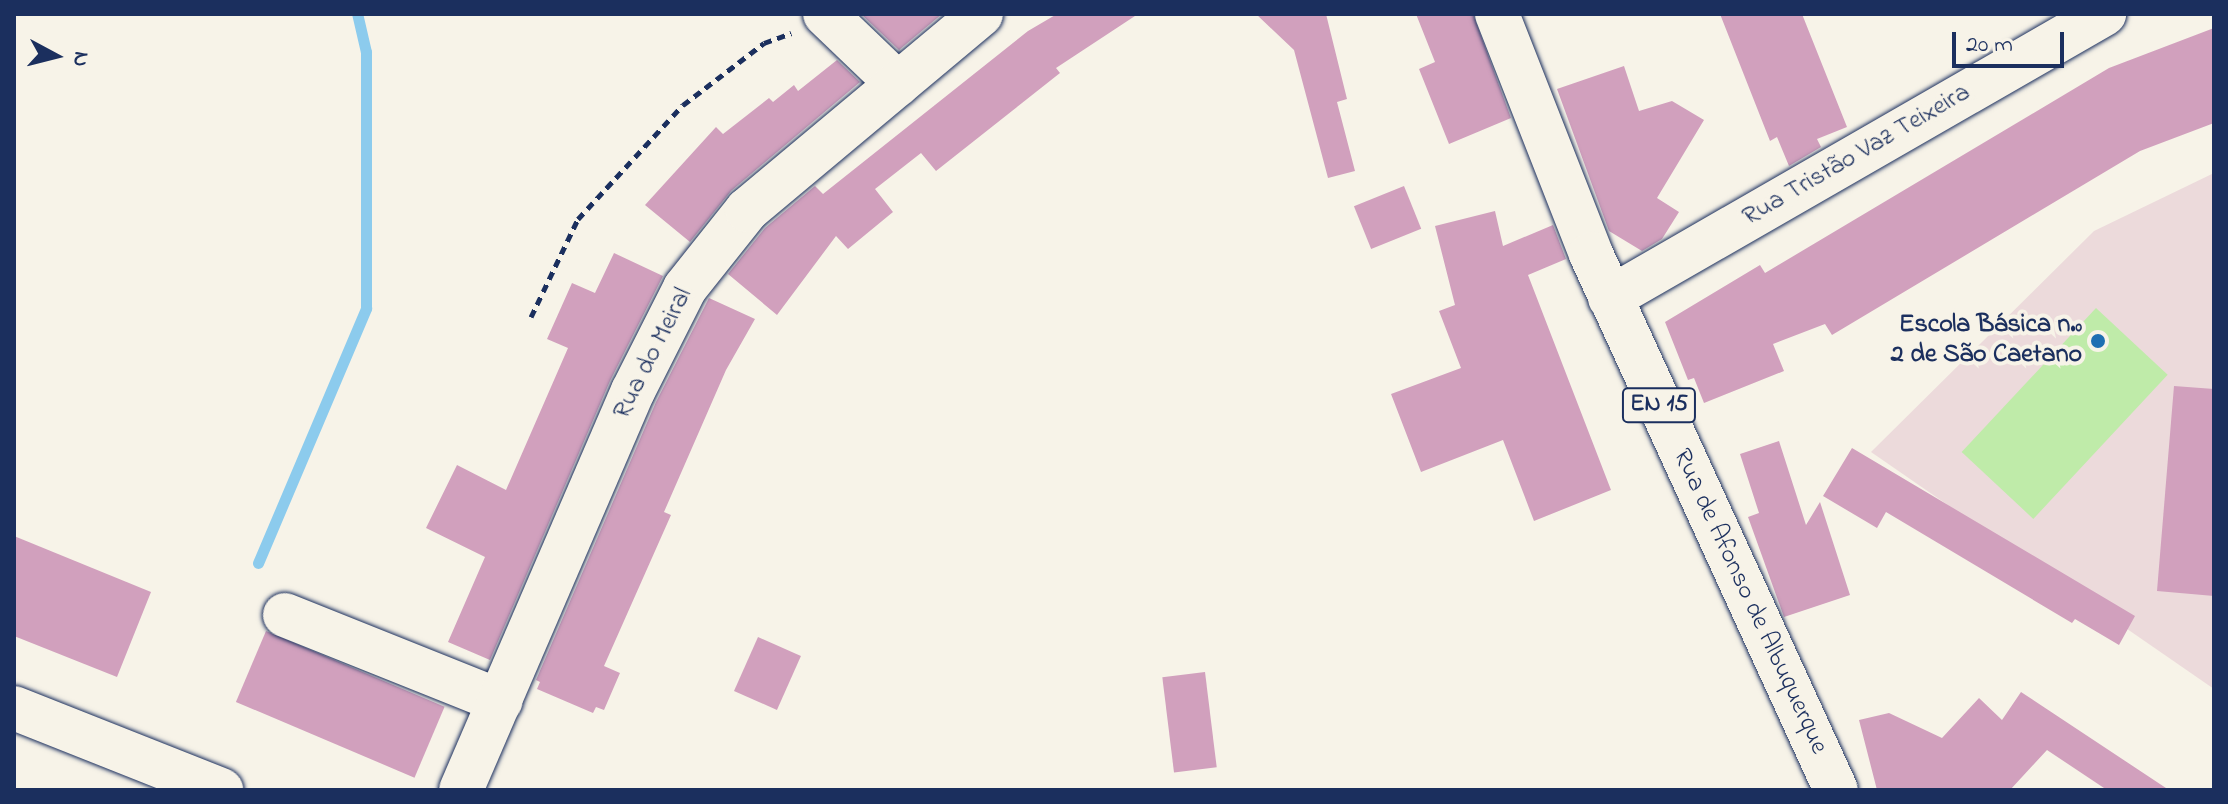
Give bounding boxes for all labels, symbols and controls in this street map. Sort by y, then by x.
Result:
north arrow [16,16,96,96]
scale bar [1956,16,2068,66]
text: 20 m [1966,28,2013,63]
text: N [63,50,97,68]
street label: Rua Tristão Vaz Teixeira [1738,78,1976,234]
street label: Rua do Meiral [608,283,700,425]
place label: Escola Básica n.º 2 de São Caetano [1891,310,2082,372]
marker: Escola Básica n.º 2 de São Caetano [2089,332,2107,350]
road number: EN 15 [1621,385,1697,425]
street label: Rua de Afonso de Albuquerque [1665,445,1833,759]

